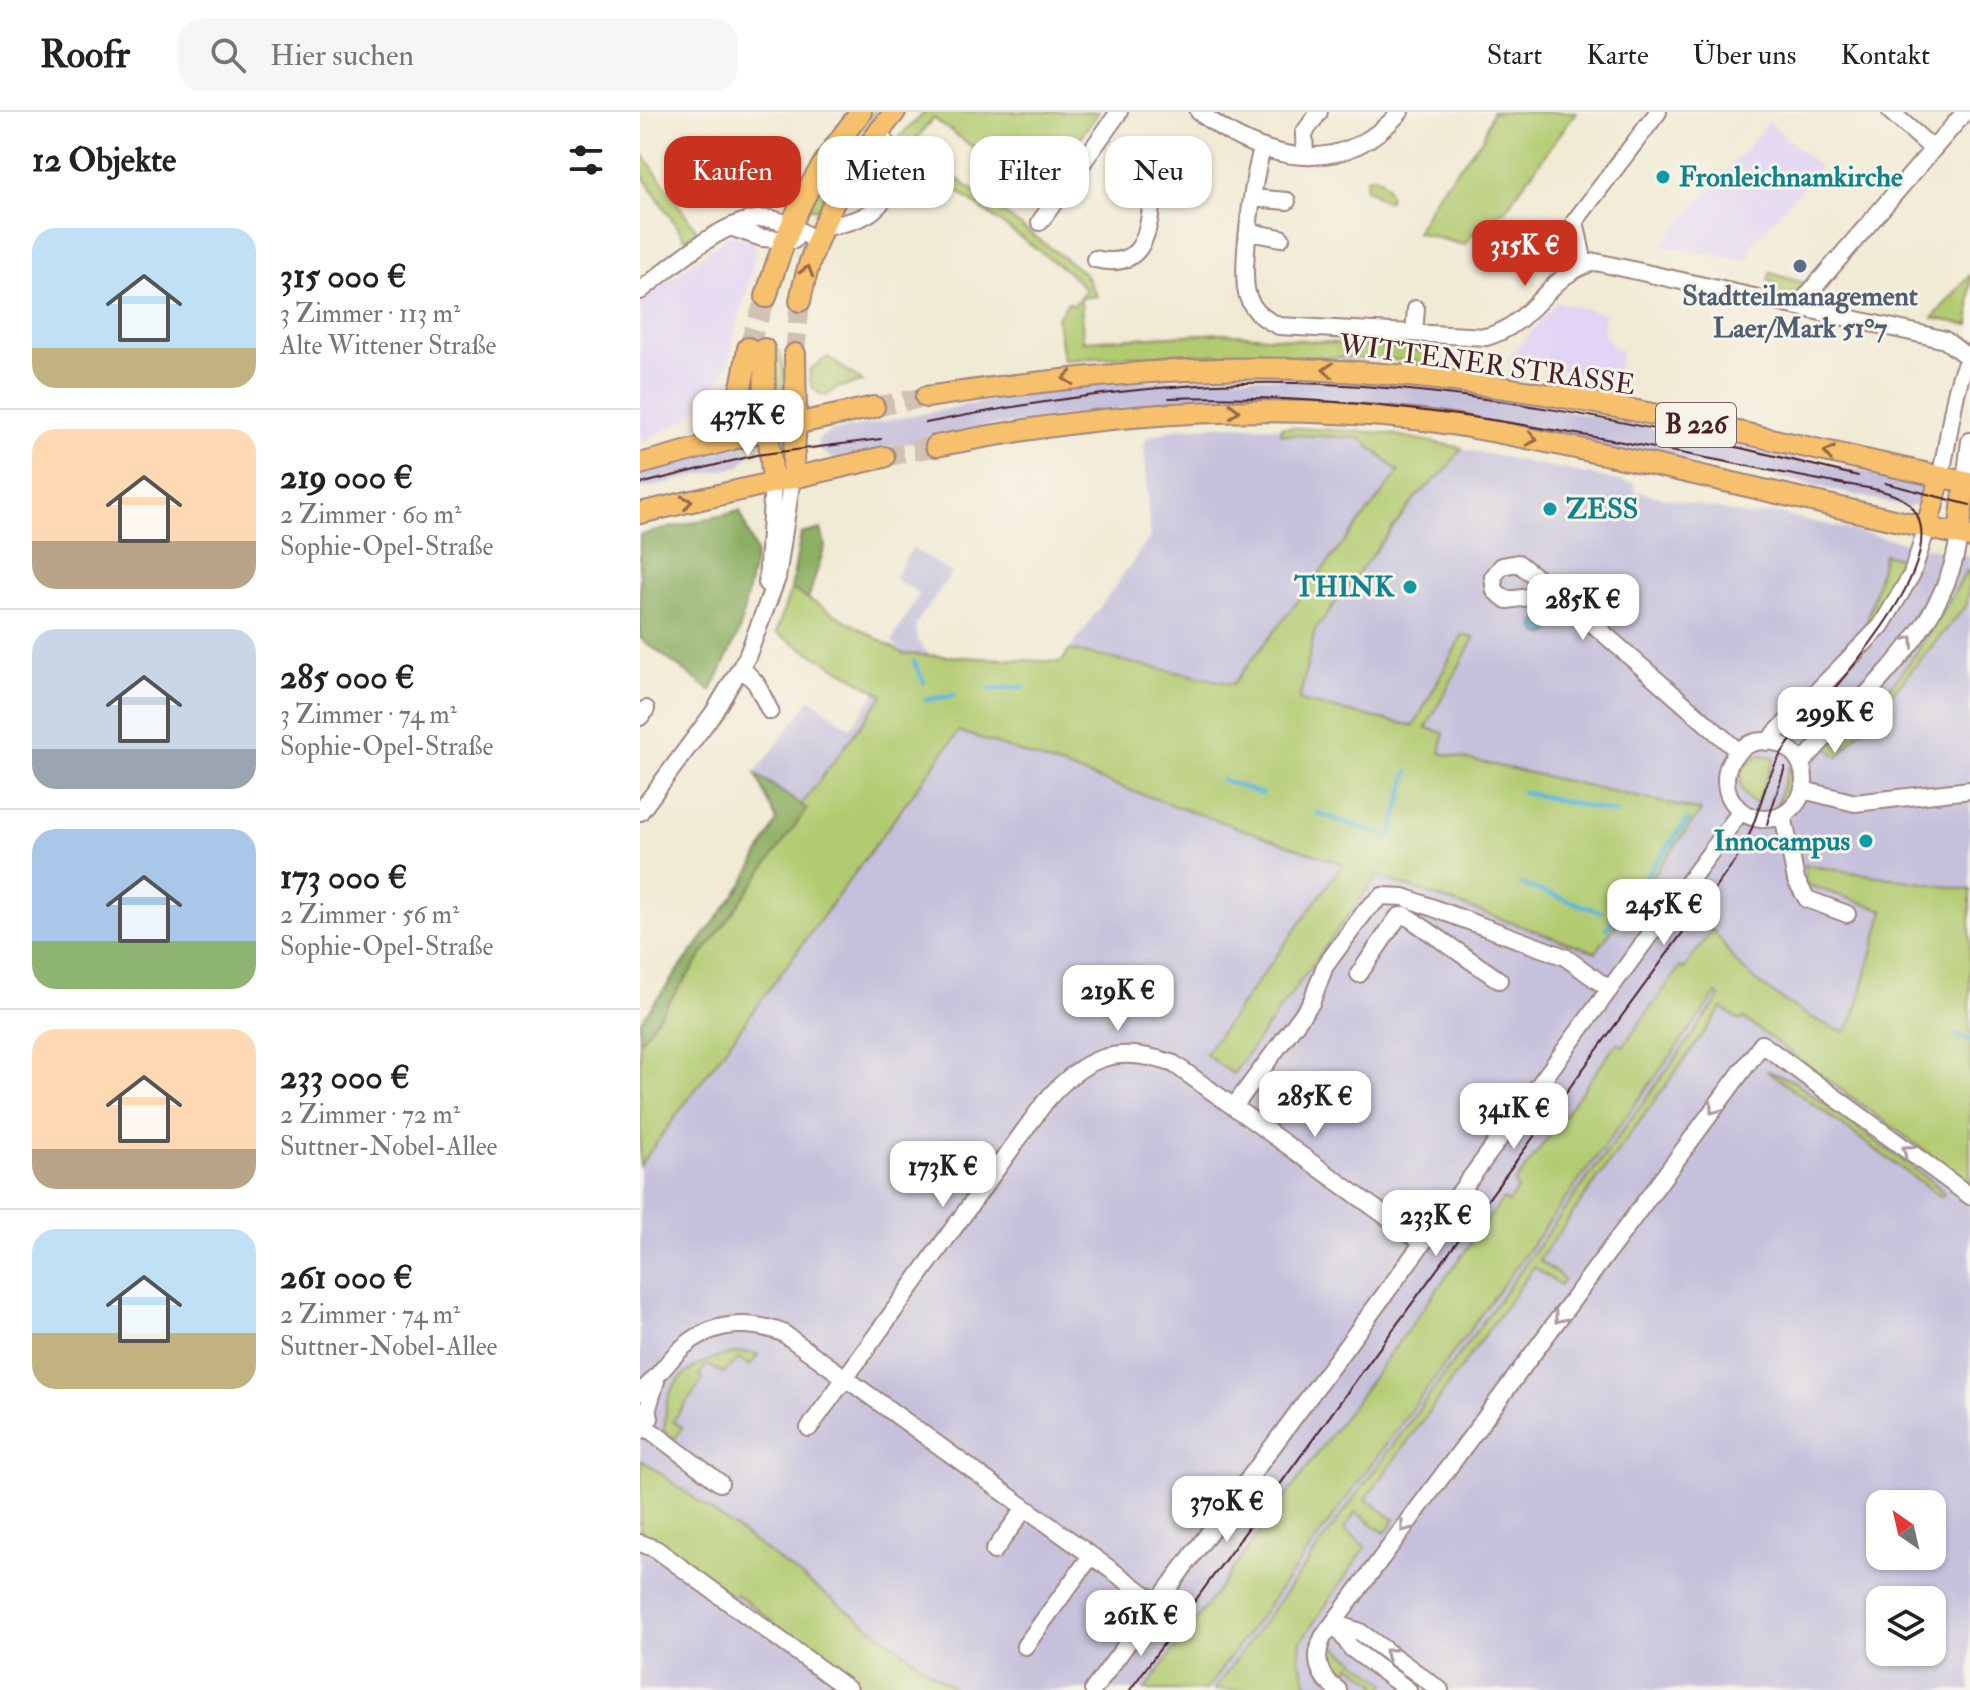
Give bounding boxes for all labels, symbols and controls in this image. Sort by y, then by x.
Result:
search box [178,19,738,91]
text: Roofr [40,31,130,79]
icon: search [206,33,250,77]
text: Hier suchen [270,37,414,74]
text: Start [1487,38,1542,73]
text: Karte [1586,38,1649,73]
text: Über uns [1693,38,1796,73]
text: Kontakt [1840,38,1930,73]
chip: Kaufen [664,136,801,208]
chip: Mieten [817,136,954,208]
chip: Filter [970,136,1089,208]
chip: Neu [1105,136,1212,208]
icon: filters [564,138,608,182]
text: 12 Objekte [32,139,176,182]
place label: Fronleichnamkirche [1679,160,1903,195]
marker: Fronleichnamkirche [1654,168,1672,186]
pin: 315K € [1460,220,1590,288]
text: 315K € [1490,230,1560,262]
text: 315 000 € [280,255,407,298]
marker: Stadtteilmanagement Laer/Mark 51°7 [1791,257,1809,275]
icon: home [96,260,192,356]
one-way arrow [798,264,814,278]
place label: Stadtteilmanagement Laer/Mark 51°7 [1682,279,1918,346]
text: 3 Zimmer · 113 m² [280,298,460,330]
street label: WITTENER STRASSE [1336,327,1637,403]
text: Alte Wittener Straße [280,330,496,362]
one-way arrow [1321,362,1334,379]
one-way arrow [1061,369,1074,386]
pin: 437K € [683,390,813,458]
text: 437K € [711,400,785,432]
one-way arrow [1228,402,1241,420]
road number: B 226 [1656,403,1736,447]
one-way arrow [1526,430,1539,447]
one-way arrow [1823,445,1836,462]
text: 219 000 € [280,456,413,499]
icon: home [96,461,192,557]
place label: ZESS [1566,492,1638,527]
one-way arrow [680,494,693,511]
text: 2 Zimmer · 60 m² [280,499,461,531]
marker: ZESS [1541,500,1559,518]
text: Sophie-Opel-Straße [280,531,493,563]
place label: THINK [1293,570,1395,605]
pin: 285K € [1518,574,1648,642]
marker: THINK [1401,578,1419,596]
text: 285K € [1545,584,1621,616]
one-way arrow [1899,636,1914,650]
text: 285 000 € [280,656,415,699]
icon: home [96,661,192,757]
pin: 299K € [1770,687,1900,755]
text: 299K € [1796,697,1874,729]
text: 3 Zimmer · 74 m² [280,699,457,731]
text: Sophie-Opel-Straße [280,731,493,763]
place label: Innocampus [1714,824,1850,859]
marker: Innocampus [1857,832,1875,850]
text: 173 000 € [280,856,407,899]
icon: home [96,861,192,957]
pin: 245K € [1599,879,1729,947]
text: 245K € [1625,889,1703,921]
text: 2 Zimmer · 56 m² [280,899,459,931]
text: Sophie-Opel-Straße [280,931,493,963]
pin: 219K € [1053,965,1183,1033]
text: 219K € [1081,975,1155,1007]
text: 233 000 € [280,1056,410,1099]
icon: home [96,1061,192,1157]
pin: 285K € [1250,1071,1380,1139]
text: 285K € [1277,1081,1353,1113]
pin: 341K € [1449,1083,1579,1151]
text: 341K € [1478,1093,1550,1125]
text: 2 Zimmer · 72 m² [280,1099,460,1131]
one-way arrow [1709,1100,1724,1115]
text: Suttner-Nobel-Allee [280,1131,497,1163]
pin: 173K € [878,1141,1008,1209]
one-way arrow [1901,1145,1916,1160]
text: 173K € [908,1151,978,1183]
pin: 233K € [1371,1190,1501,1258]
text: 233K € [1400,1200,1472,1232]
text: 261 000 € [280,1256,413,1299]
icon: home [96,1261,192,1357]
text: 2 Zimmer · 74 m² [280,1299,460,1331]
one-way arrow [1555,1309,1569,1324]
text: Suttner-Nobel-Allee [280,1331,497,1363]
pin: 370K € [1162,1476,1292,1544]
text: 370K € [1190,1486,1264,1518]
north arrow [1866,1490,1946,1570]
map controls [1866,1490,1946,1666]
one-way arrow [1400,1518,1414,1533]
button: layers [1866,1586,1946,1666]
pin: 261K € [1076,1590,1206,1658]
text: 261K € [1104,1600,1178,1632]
one-way arrow [1383,1648,1398,1663]

